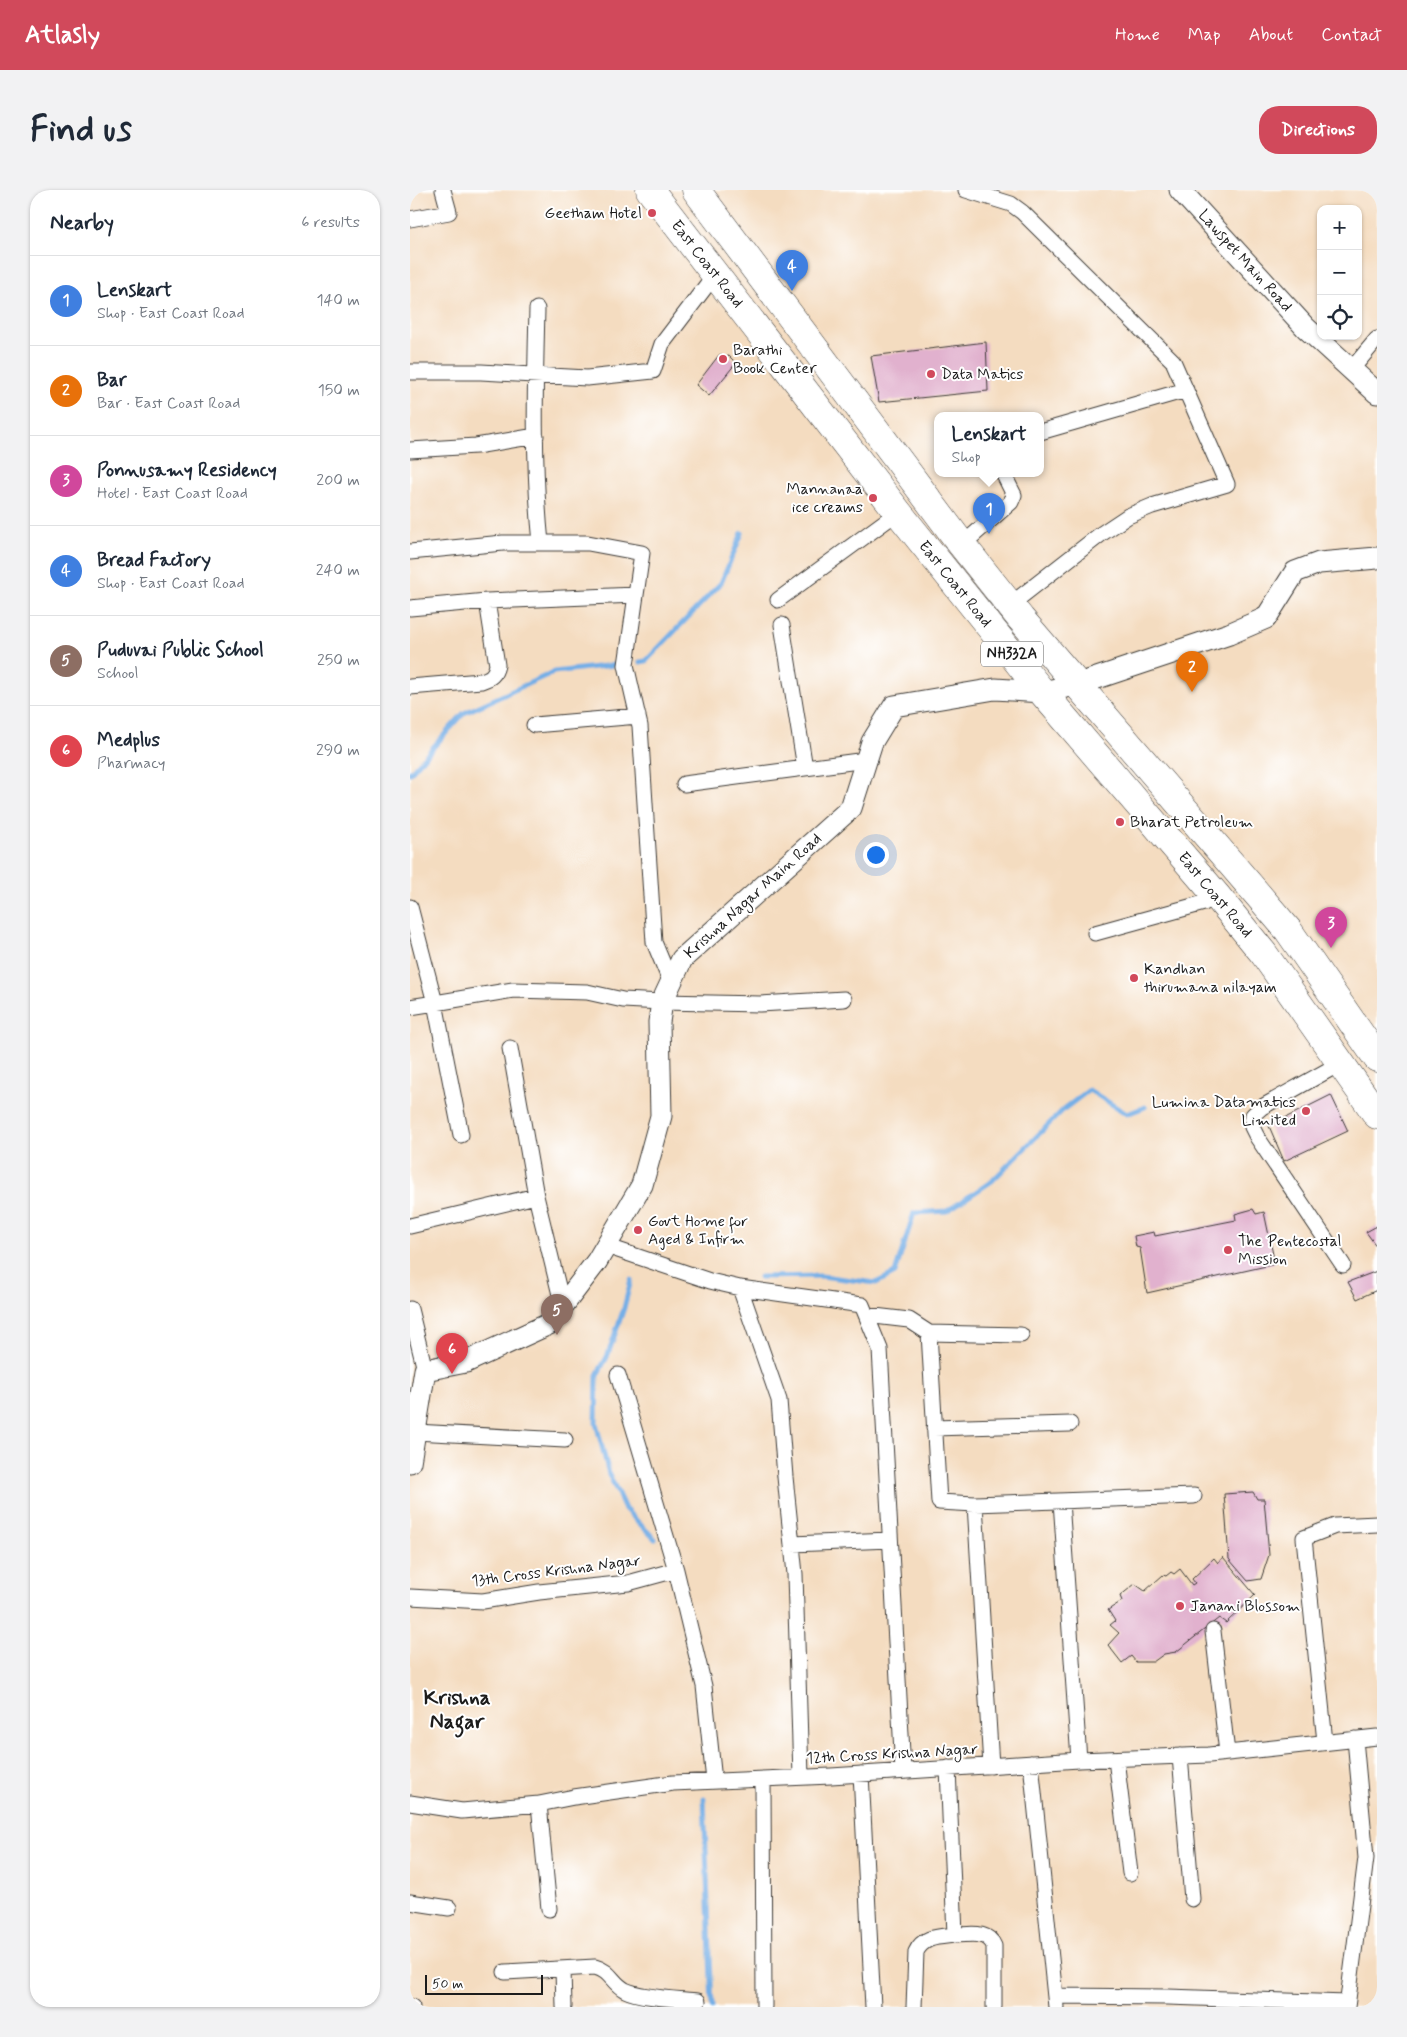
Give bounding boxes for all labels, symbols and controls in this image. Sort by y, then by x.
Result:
text: Atlasly [25,20,100,51]
text: Home [1115,23,1160,47]
text: Map [1188,23,1221,47]
text: About [1249,23,1293,47]
text: Contact [1321,23,1382,47]
button: Directions [1259,106,1377,154]
text: Find us [30,107,132,153]
place label: Geetham Hotel [545,203,642,224]
street label: Lawspet Main Road [1193,205,1297,317]
map controls [1317,205,1362,340]
button: + [1317,205,1362,250]
marker: Geetham Hotel [646,207,658,219]
text: Nearby [50,209,114,237]
text: 6 results [301,212,360,233]
street label: East Coast Road [666,216,748,312]
pin: 4 [776,250,808,291]
button: − [1317,250,1362,295]
text: Lenskart [97,278,172,303]
text: 1 [62,290,70,311]
text: 140 m [316,290,360,311]
button: locate [1317,295,1362,340]
text: Shop · East Coast Road [97,303,245,324]
place label: Barathi Book Center [733,340,817,379]
marker: Barathi Book Center [717,353,729,365]
place label: Data Matics [941,364,1023,385]
text: Bar [97,368,127,393]
marker: Data Matics [925,368,937,380]
text: 2 [62,380,70,401]
text: 150 m [318,380,360,401]
text: Bar · East Coast Road [97,393,240,414]
popup [934,412,1044,477]
text: Lenskart [952,422,1026,447]
text: Shop [952,447,981,468]
text: Ponnusamy Residency [97,458,277,483]
text: 3 [62,470,70,491]
text: 200 m [316,470,360,491]
place label: Mannanaa ice creams [787,479,863,518]
text: Hotel · East Coast Road [97,483,248,504]
marker: Mannanaa ice creams [867,492,879,504]
pin: 1 [973,493,1005,534]
street label: East Coast Road [913,536,997,632]
text: Bread Factory [97,548,211,573]
text: 4 [61,560,71,581]
text: 240 m [316,560,360,581]
text: Shop · East Coast Road [97,573,245,594]
text: Puduvai Public School [97,638,264,663]
road number: NH332A [981,642,1043,666]
text: 5 [61,650,71,671]
text: 250 m [317,650,360,671]
pin: 2 [1176,651,1208,692]
text: School [97,663,138,684]
text: Medplus [97,728,160,753]
text: 6 [62,740,70,761]
text: 290 m [316,740,360,761]
text: Pharmacy [97,753,165,774]
place label: Bharat Petroleum [1130,812,1253,833]
marker: Bharat Petroleum [1114,816,1126,828]
street label: Krishna Nagar Main Road [680,829,827,964]
your location [863,842,889,868]
street label: East Coast Road [1173,848,1257,942]
pin: 3 [1315,907,1347,948]
place label: Kandhan thirumana nilayam [1144,959,1277,998]
marker: Kandhan thirumana nilayam [1128,972,1140,984]
place label: Lumina Datamatics Limited [1152,1092,1296,1131]
marker: Lumina Datamatics Limited [1300,1105,1312,1117]
place label: Govt Home for Aged & Infirm [648,1211,748,1250]
marker: Govt Home for Aged & Infirm [632,1224,644,1236]
place label: The Pentecostal Mission [1238,1231,1342,1270]
marker: The Pentecostal Mission [1222,1244,1234,1256]
pin: 5 [541,1294,573,1335]
pin: 6 [436,1333,468,1374]
street label: 13th Cross Krishna Nagar [470,1550,642,1593]
place label: Janani Blossom [1190,1596,1300,1617]
marker: Janani Blossom [1174,1600,1186,1612]
district label: Krishna Nagar [423,1684,491,1738]
street label: 12th Cross Krishna Nagar [805,1739,979,1770]
scale bar [425,1972,542,1995]
text: 50 m [432,1975,463,1993]

